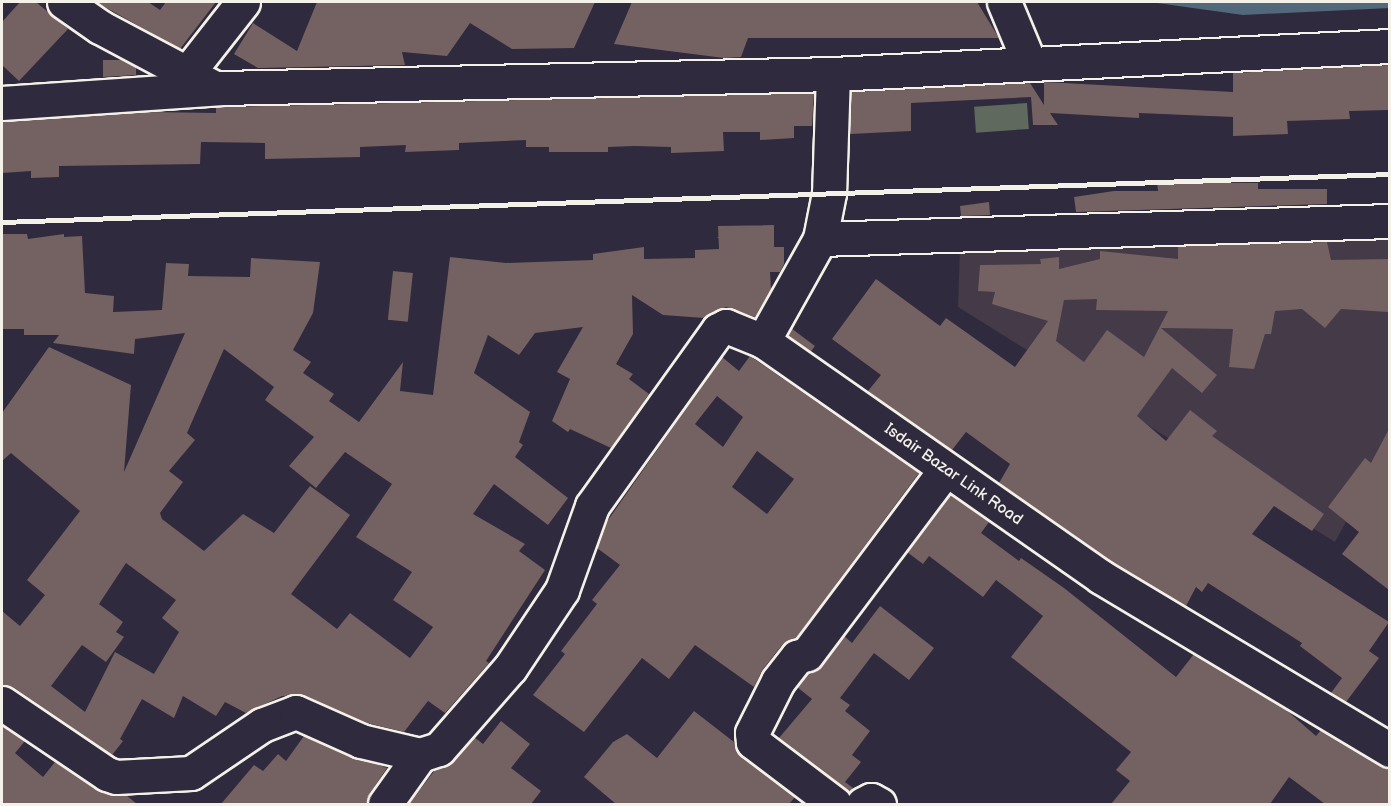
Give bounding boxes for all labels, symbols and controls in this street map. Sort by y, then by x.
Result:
street label: Isdair Bazar Link Road [880,420,1026,530]

